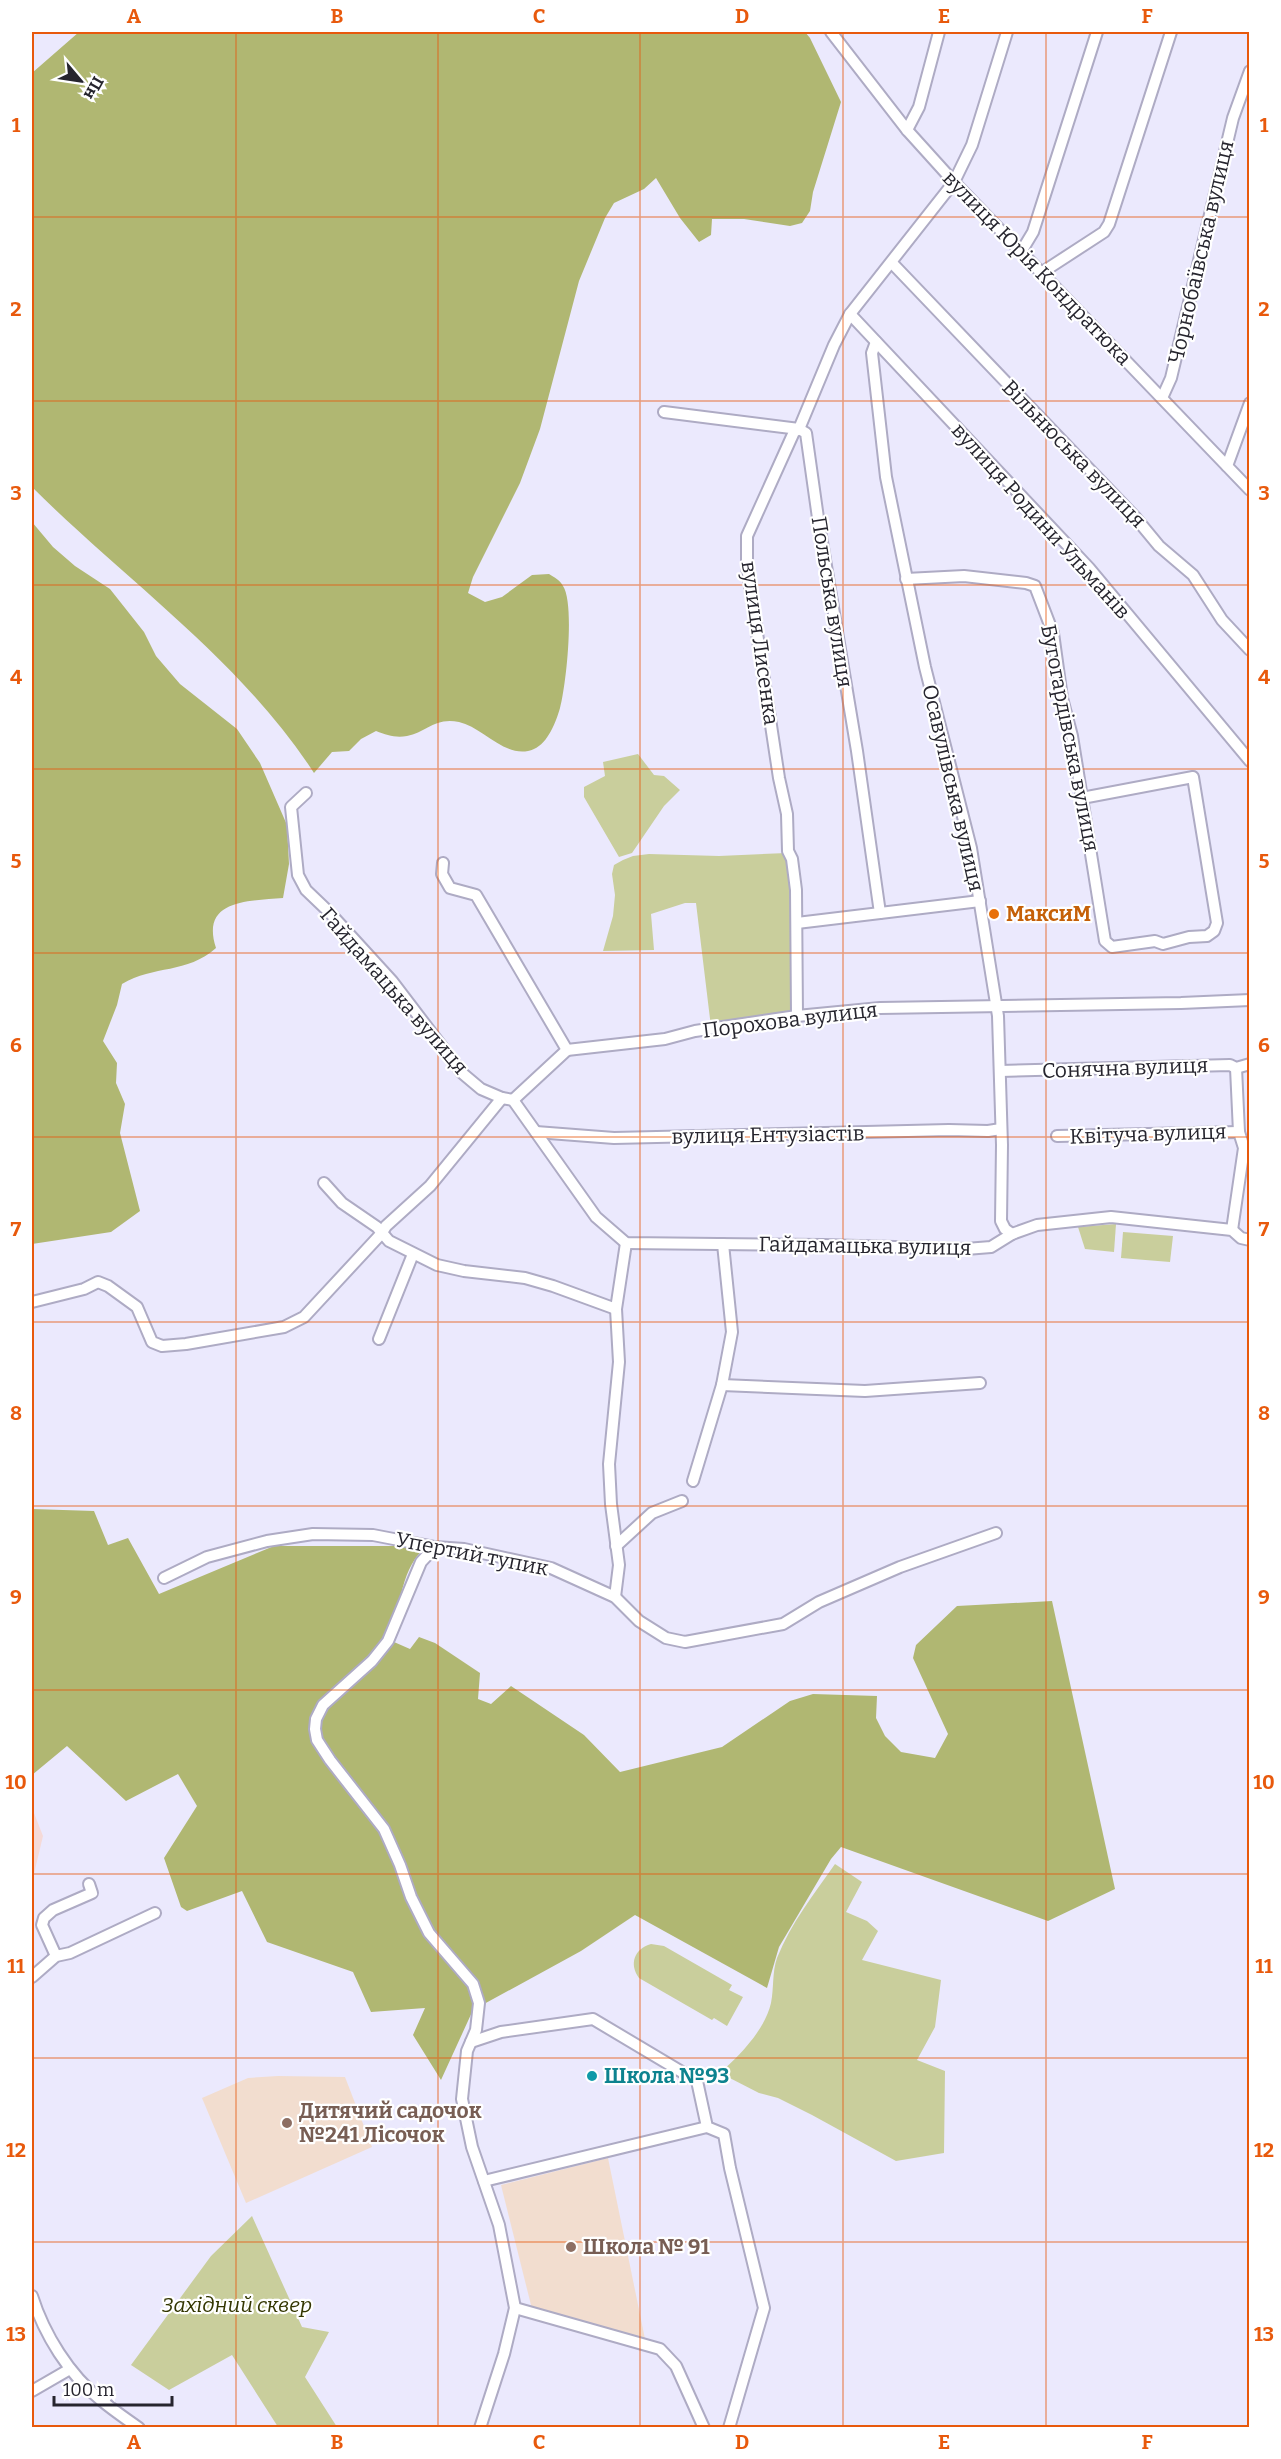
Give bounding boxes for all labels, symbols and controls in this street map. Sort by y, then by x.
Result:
text: A [127,4,142,28]
text: B [331,4,344,28]
text: C [533,4,545,28]
text: D [735,4,749,28]
text: E [938,4,950,28]
text: F [1141,4,1153,28]
north arrow [51,51,111,111]
text: Пн [80,73,108,103]
text: 1 [12,113,21,137]
text: 1 [1260,113,1269,137]
street label: Чорнобаївська вулиця [1163,138,1239,366]
street label: вулиця Юрія Кондратюка [937,165,1137,371]
text: 2 [10,297,22,321]
text: 2 [1258,297,1270,321]
street label: Вільнюська вулиця [997,375,1151,533]
street label: вулиця Родини Ульманів [946,418,1136,624]
text: 3 [10,481,22,505]
text: 3 [1258,481,1270,505]
street label: Польська вулиця [806,515,858,689]
street label: вулиця Лисенка [736,559,784,727]
street label: Бугогардівська вулиця [1035,622,1105,854]
text: 4 [10,665,22,689]
text: 4 [1258,665,1270,689]
street label: Осавулівська вулиця [917,682,989,894]
text: 5 [11,849,22,873]
text: 5 [1259,849,1270,873]
place label: МаксиМ [1006,901,1091,927]
street label: Гайдамацька вулиця [314,902,474,1080]
marker: МаксиМ [987,907,1001,921]
street label: Порохова вулиця [701,996,879,1044]
text: 6 [10,1033,22,1057]
text: 6 [1258,1033,1270,1057]
street label: Сонячна вулиця [1041,1052,1209,1084]
street label: Квітуча вулиця [1069,1118,1227,1150]
street label: вулиця Ентузіастів [671,1120,865,1150]
text: 7 [11,1217,22,1241]
text: 7 [1259,1217,1270,1241]
street label: Гайдамацька вулиця [758,1231,972,1261]
text: 8 [10,1401,22,1425]
text: 8 [1258,1401,1270,1425]
street label: Упертий тупик [393,1526,551,1582]
text: 9 [10,1585,22,1609]
text: 9 [1258,1585,1270,1609]
text: 10 [5,1770,27,1794]
text: 10 [1253,1770,1275,1794]
text: 11 [7,1954,25,1978]
text: 11 [1255,1954,1273,1978]
place label: Школа №93 [604,2063,729,2089]
marker: Школа №93 [585,2069,599,2083]
place label: Дитячий садочок №241 Лісочок [299,2098,482,2148]
marker: Дитячий садочок №241 Лісочок [280,2116,294,2130]
text: 12 [6,2138,26,2162]
text: 12 [1254,2138,1274,2162]
place label: Школа № 91 [583,2234,709,2260]
marker: Школа № 91 [564,2240,578,2254]
park label: Західний сквер [162,2292,312,2318]
text: 13 [6,2322,26,2346]
text: 13 [1254,2322,1274,2346]
scale bar [54,2369,172,2407]
text: 100 m [63,2379,114,2401]
text: A [127,2430,142,2454]
text: B [331,2430,344,2454]
text: C [533,2430,545,2454]
text: D [735,2430,749,2454]
text: E [938,2430,950,2454]
text: F [1141,2430,1153,2454]

